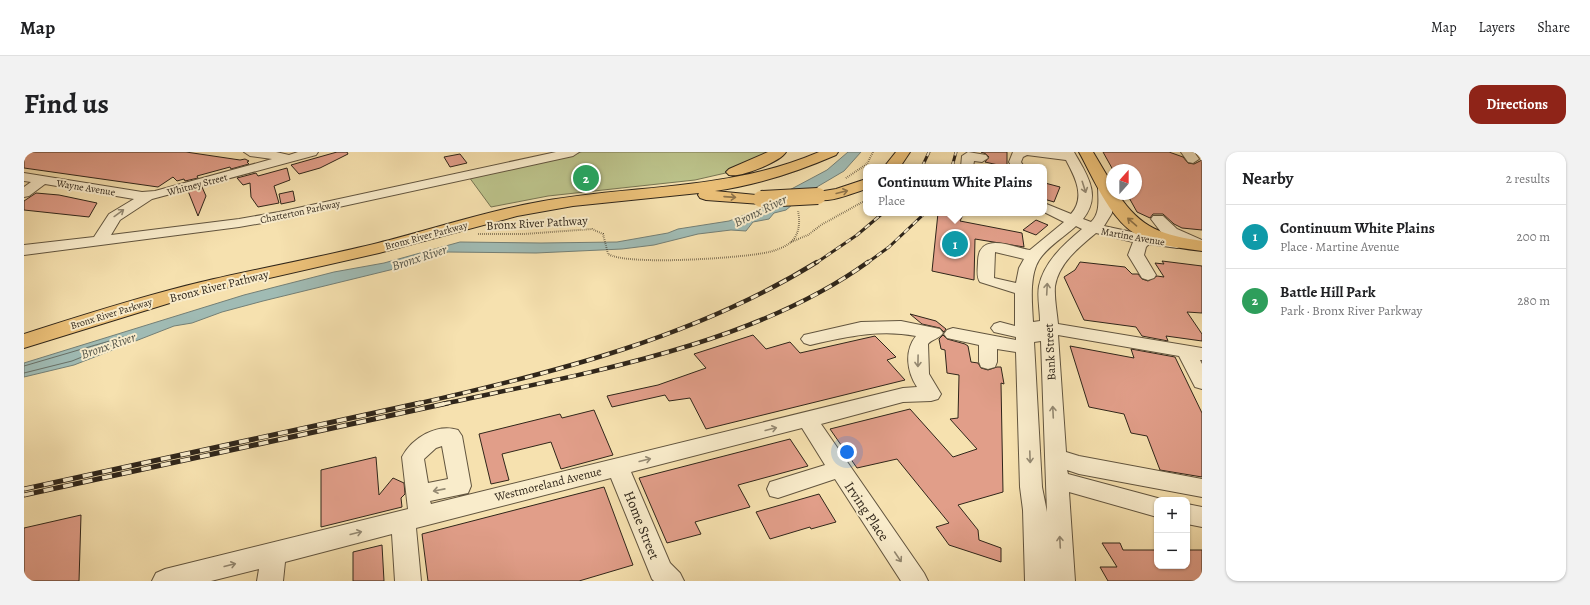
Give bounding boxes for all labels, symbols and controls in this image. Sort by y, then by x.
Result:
text: Map [20,15,55,41]
text: Map [1431,18,1457,37]
text: Layers [1479,18,1515,37]
text: Share [1537,18,1570,37]
text: Find us [24,85,109,123]
button: Directions [1469,85,1566,124]
pin: 2 [573,163,599,193]
popup [863,164,1047,216]
north arrow [1106,164,1142,200]
text: Nearby [1242,167,1293,190]
street label: Whitney Street [165,170,229,199]
text: 2 results [1506,170,1550,187]
text: Continuum White Plains [878,172,1032,192]
street label: Wayne Avenue [55,176,117,199]
one-way arrow [1081,180,1088,193]
one-way arrow [835,187,848,195]
water label: Bronx River [731,190,790,231]
text: Place [878,192,905,209]
one-way arrow [723,193,736,201]
street label: Chatterton Parkway [259,197,342,226]
one-way arrow [113,209,124,218]
street label: Bronx River Pathway [486,212,589,234]
street label: Bronx River Parkway [383,218,469,253]
one-way arrow [1127,218,1138,227]
text: Continuum White Plains [1280,218,1435,238]
street label: Martine Avenue [1100,224,1166,249]
text: 1 [1253,228,1257,245]
text: 200 m [1517,228,1550,245]
pin: 1 [942,229,968,259]
text: Place · Martine Avenue [1280,238,1399,255]
water label: Bronx River [389,240,449,274]
street label: Bronx River Pathway [168,266,271,306]
text: Battle Hill Park [1280,282,1375,302]
one-way arrow [1044,283,1051,296]
text: 2 [1252,292,1258,309]
text: 280 m [1517,292,1550,309]
street label: Bronx River Parkway [69,295,154,332]
text: Park · Bronx River Parkway [1280,302,1422,319]
street label: Bank Street [1041,323,1059,381]
water label: Bronx River [78,328,138,363]
one-way arrow [915,354,922,367]
one-way arrow [1050,406,1057,419]
one-way arrow [765,424,778,432]
your location [837,442,857,462]
one-way arrow [1026,450,1034,463]
one-way arrow [638,456,651,463]
street label: Westmoreland Avenue [492,463,603,505]
street label: Irving Place [840,478,893,545]
one-way arrow [433,486,446,494]
street label: Home Street [619,488,664,563]
map controls [1154,497,1190,569]
button: + [1154,497,1190,533]
one-way arrow [350,529,363,536]
button: − [1154,533,1190,569]
one-way arrow [1056,536,1064,549]
one-way arrow [895,551,903,563]
one-way arrow [223,560,236,568]

